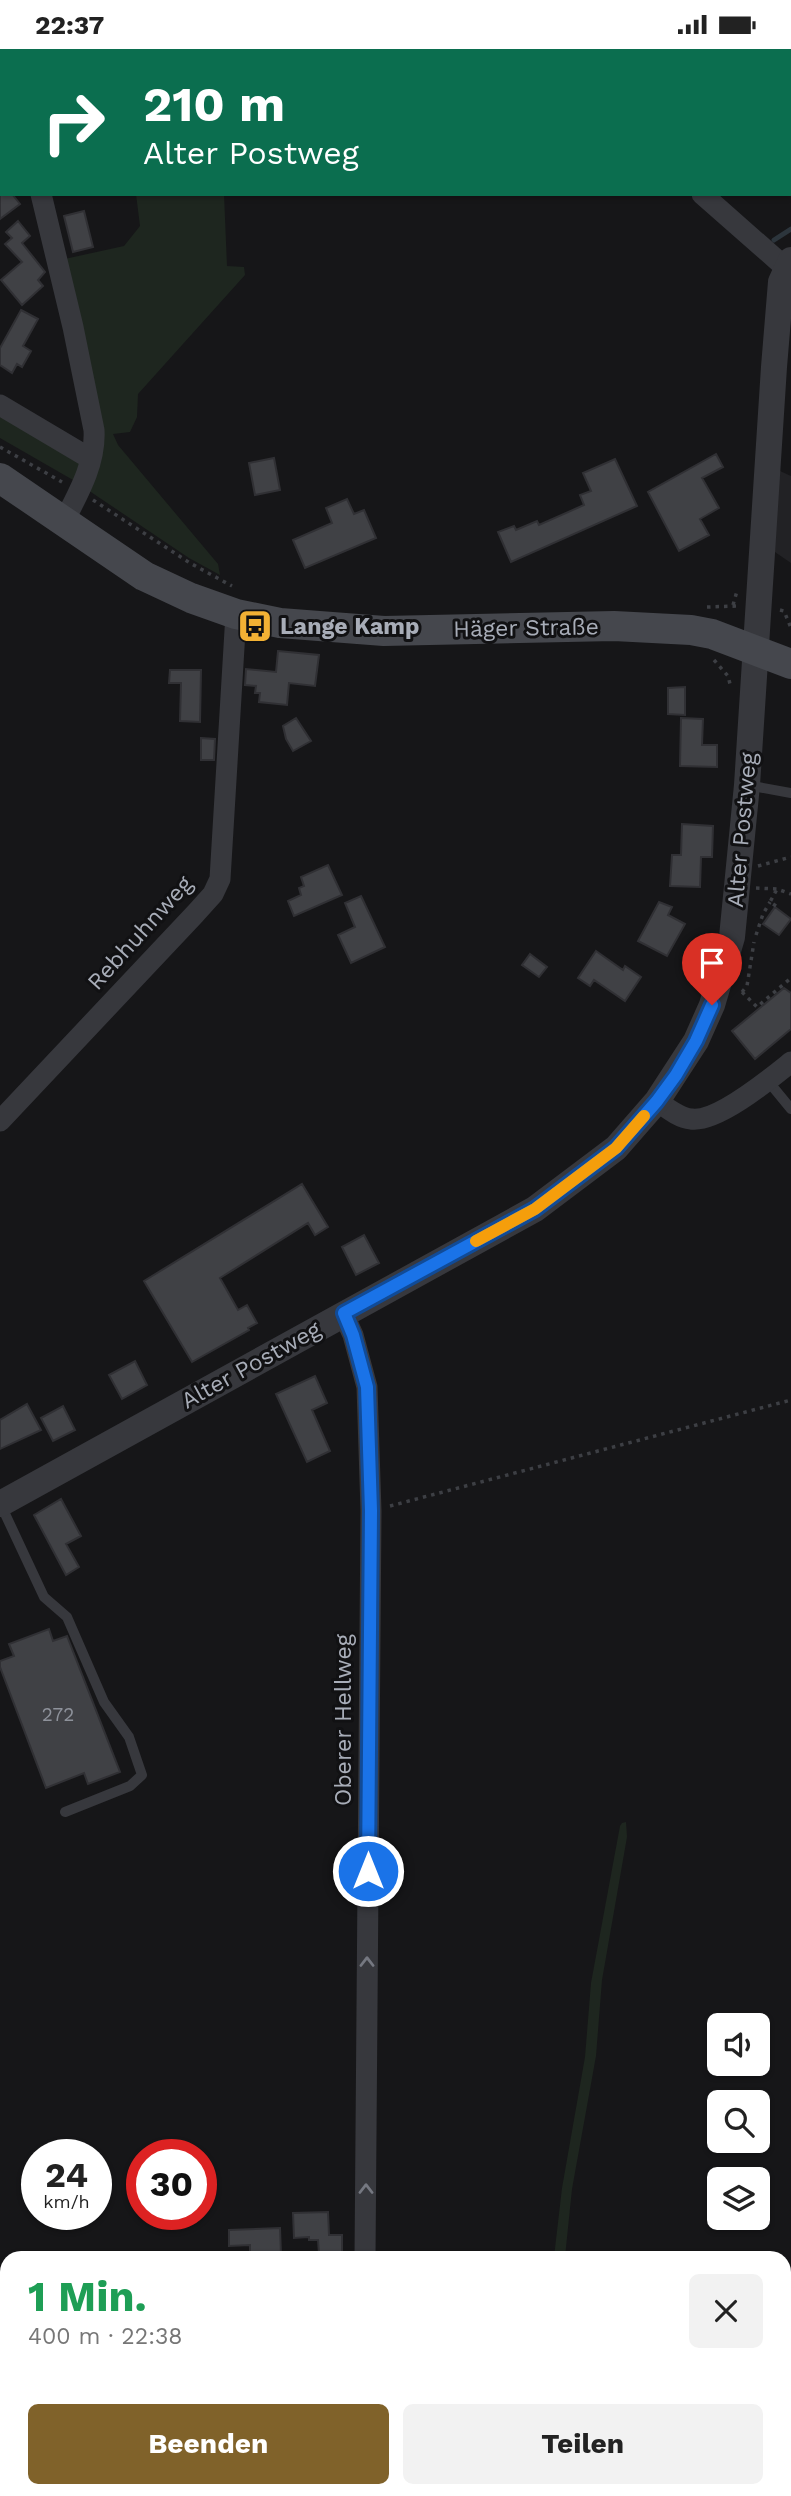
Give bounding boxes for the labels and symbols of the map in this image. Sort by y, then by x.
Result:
bus stop icon: Lange Kamp [236,607,274,645]
place label: Lange Kamp [280,613,419,640]
street label: Häger Straße [453,613,599,643]
street label: Alter Postweg [722,751,762,908]
street label: Rebhuhnweg [82,870,199,995]
pin [682,933,742,1005]
street label: Alter Postweg [177,1315,326,1414]
street label: Oberer Hellweg [330,1633,357,1806]
house number: 272 [42,1703,74,1726]
position arrow [331,1834,405,1908]
one-way arrow [359,1956,375,1967]
speed limit sign: 30 [126,2139,217,2230]
one-way arrow [358,2184,373,2195]

